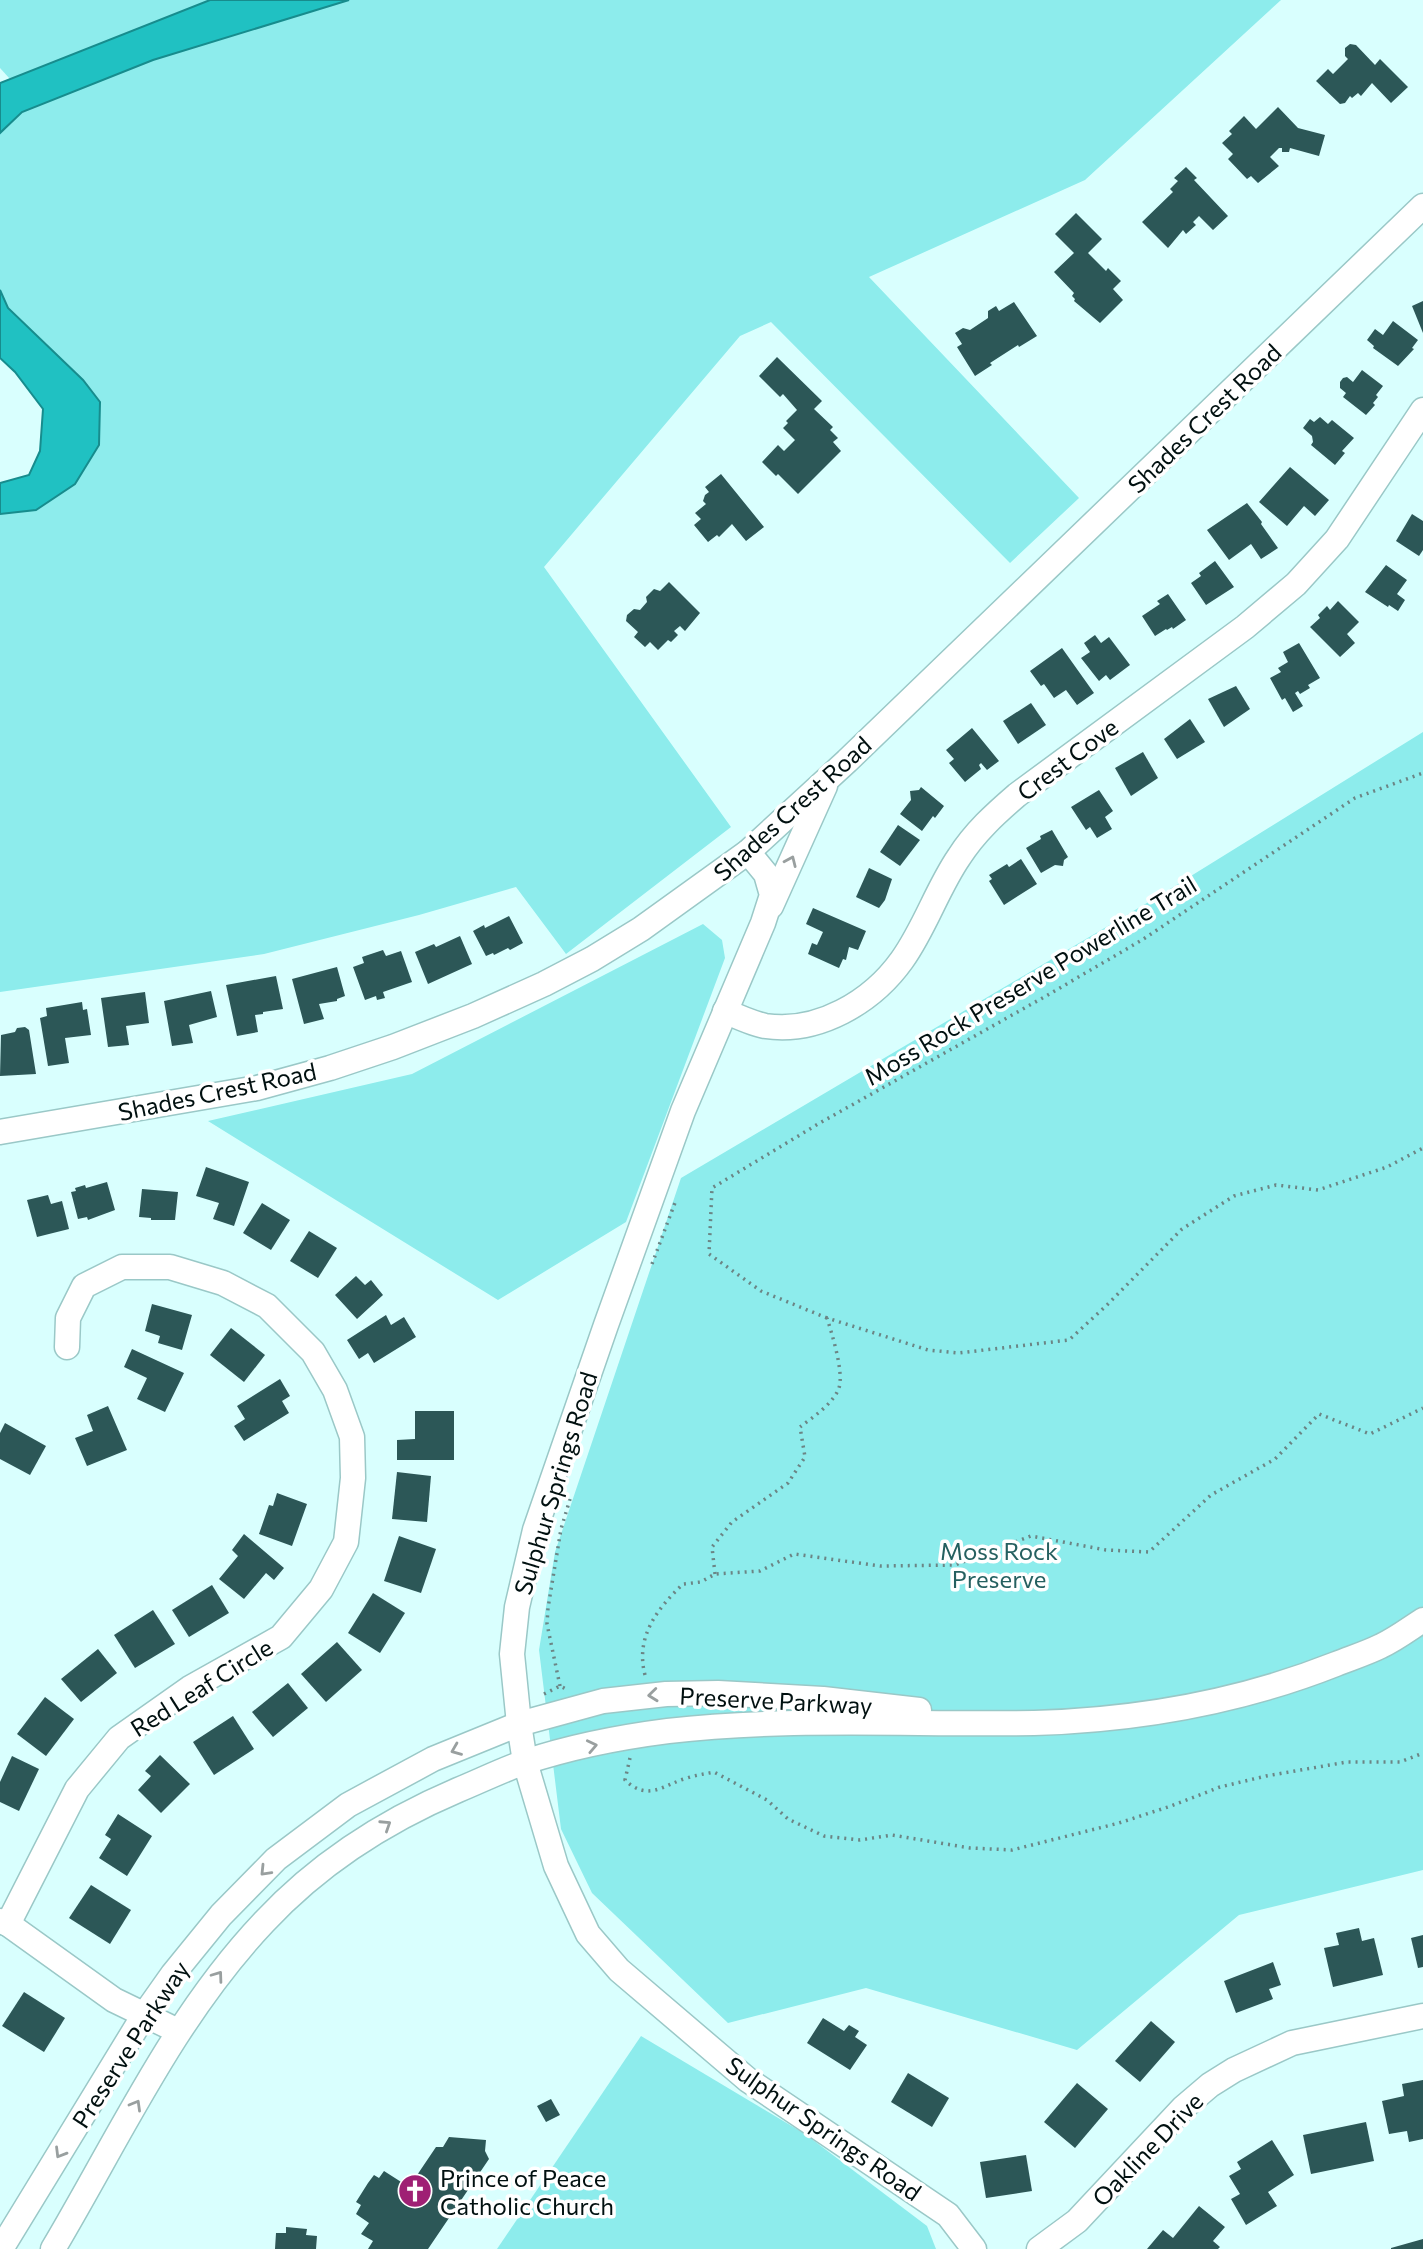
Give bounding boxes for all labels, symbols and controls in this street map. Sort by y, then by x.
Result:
street label: Shades Crest Road [1121,337,1287,499]
street label: Crest Cove [1011,712,1123,806]
street label: Shades Crest Road [707,730,877,886]
one-way arrow [783,855,797,868]
street label: Moss Rock Preserve Powerline Trail [859,869,1201,1091]
street label: Shades Crest Road [115,1056,319,1126]
street label: Sulphur Springs Road [507,1368,603,1598]
park label: Moss Rock Preserve [940,1536,1058,1593]
street label: Red Leaf Circle [125,1632,277,1742]
street label: Preserve Parkway [679,1680,873,1720]
one-way arrow [647,1688,659,1703]
one-way arrow [586,1739,598,1754]
one-way arrow [451,1742,463,1756]
one-way arrow [378,1821,391,1834]
one-way arrow [260,1862,273,1875]
street label: Preserve Parkway [65,1955,195,2133]
one-way arrow [210,1971,222,1984]
street label: Sulphur Springs Road [721,2050,927,2206]
street label: Oakline Drive [1086,2086,1208,2212]
one-way arrow [128,2100,141,2112]
one-way arrow [55,2145,68,2158]
place label: Prince of Peace Catholic Church [440,2163,614,2220]
church icon: Prince of Peace Catholic Church [396,2172,434,2210]

